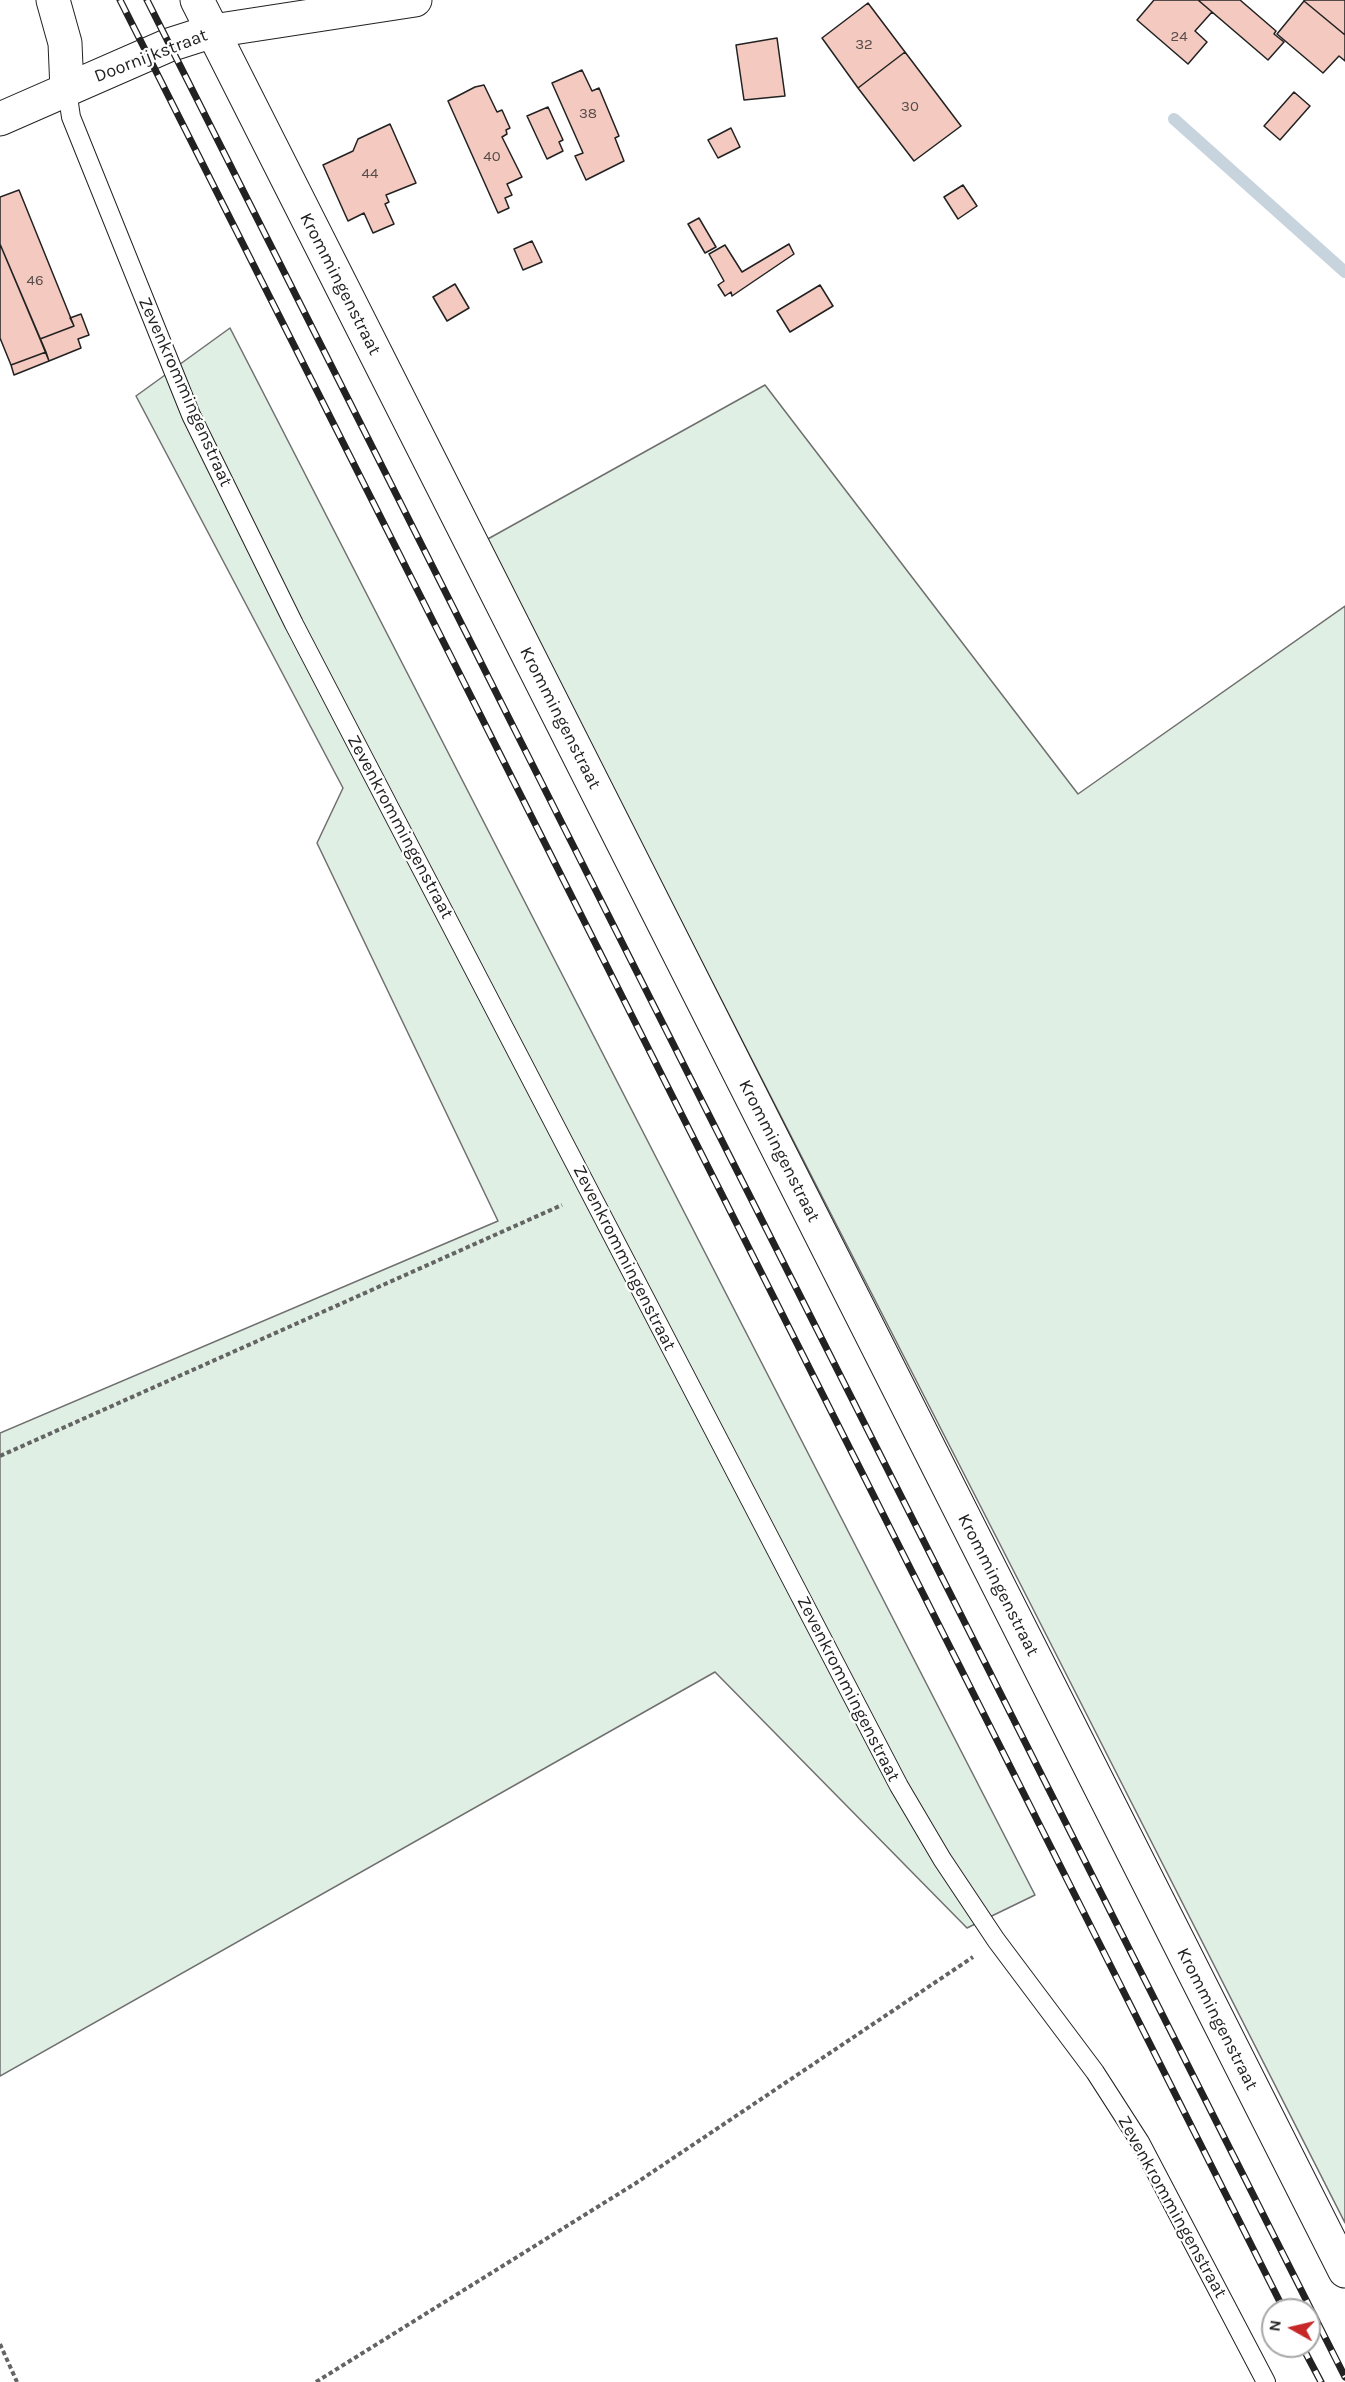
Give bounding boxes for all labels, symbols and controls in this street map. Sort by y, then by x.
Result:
street label: Doornijkstraat [91,25,211,87]
house number: 24 [1170,28,1188,46]
house number: 32 [855,36,873,54]
house number: 30 [901,98,919,116]
house number: 38 [579,105,597,123]
house number: 40 [483,148,501,166]
house number: 44 [362,165,378,183]
street label: Krommingenstraat [295,209,385,359]
house number: 46 [27,272,43,290]
street label: Zevenkrommingenstraat [133,294,237,490]
street label: Krommingenstraat [515,643,605,793]
street label: Zevenkrommingenstraat [342,731,458,923]
street label: Krommingenstraat [734,1076,824,1226]
street label: Zevenkrommingenstraat [568,1162,680,1354]
street label: Krommingenstraat [953,1510,1043,1660]
street label: Zevenkrommingenstraat [792,1593,904,1785]
street label: Krommingenstraat [1172,1944,1262,2094]
street label: Zevenkrommingenstraat [1113,2112,1231,2302]
north arrow [1261,2298,1321,2358]
text: N [1264,2319,1285,2333]

